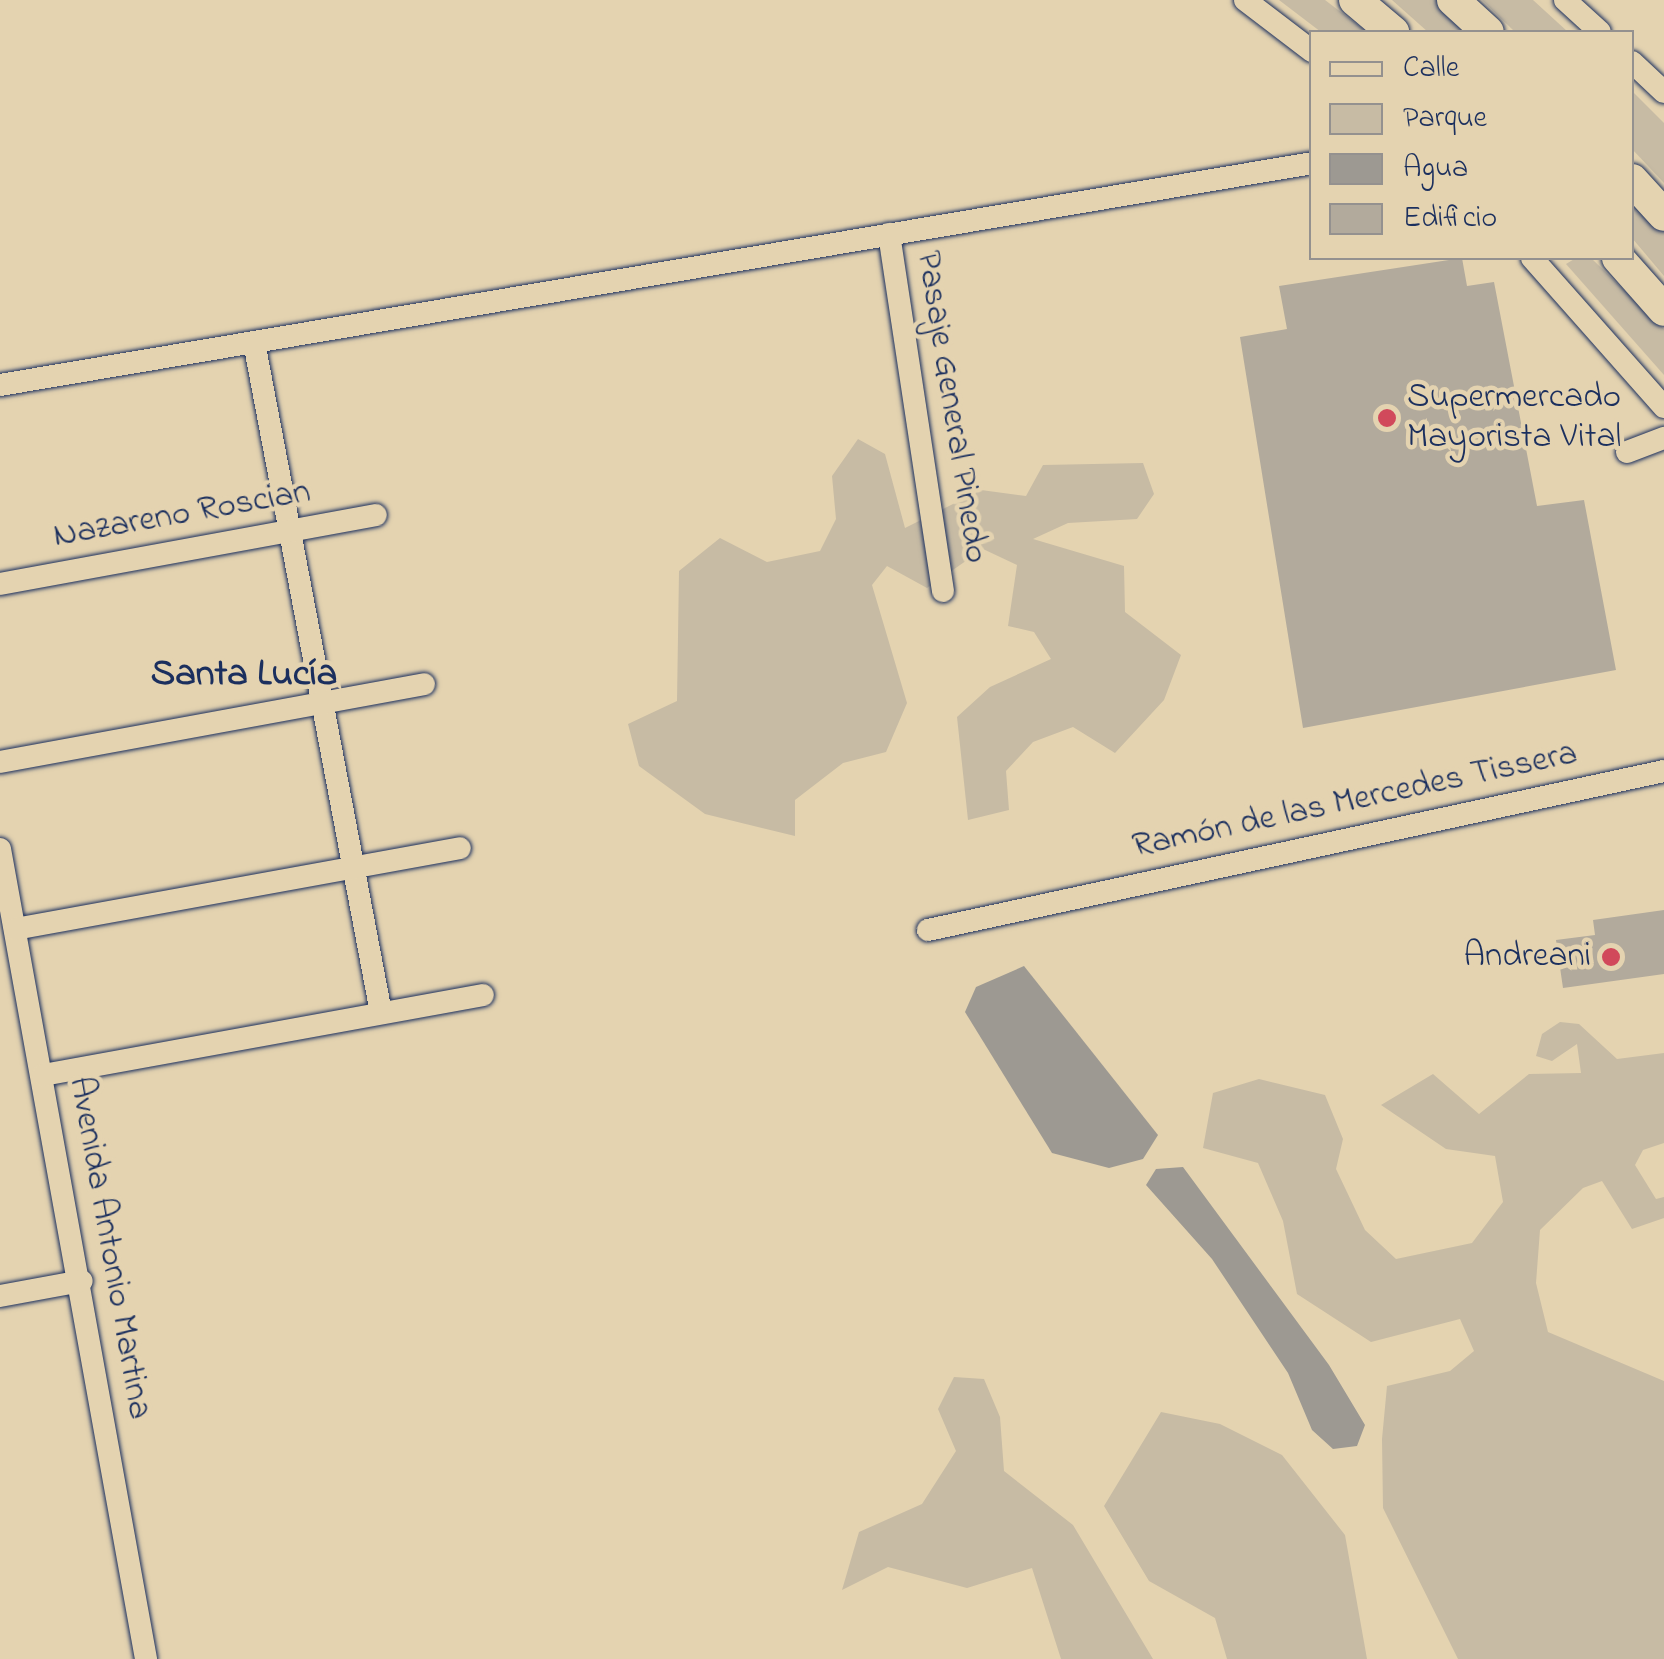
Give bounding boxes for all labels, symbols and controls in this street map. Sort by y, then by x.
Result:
legend [1309,30,1634,260]
text: Calle [1403,47,1459,91]
text: Parque [1403,97,1487,141]
text: Agua [1403,147,1468,191]
text: Edificio [1403,197,1497,241]
street label: Pasaje General Pinedo [906,248,996,566]
place label: Supermercado Mayorista Vital [1407,377,1621,459]
marker: Supermercado Mayorista Vital [1376,407,1398,429]
street label: Nazareno Roscian [50,472,314,558]
district label: Santa Lucía [151,653,337,699]
street label: Ramón de las Mercedes Tissera [1129,733,1581,869]
place label: Andreani [1464,936,1591,978]
marker: Andreani [1600,946,1622,968]
street label: Avenida Antonio Martina [58,1073,160,1423]

